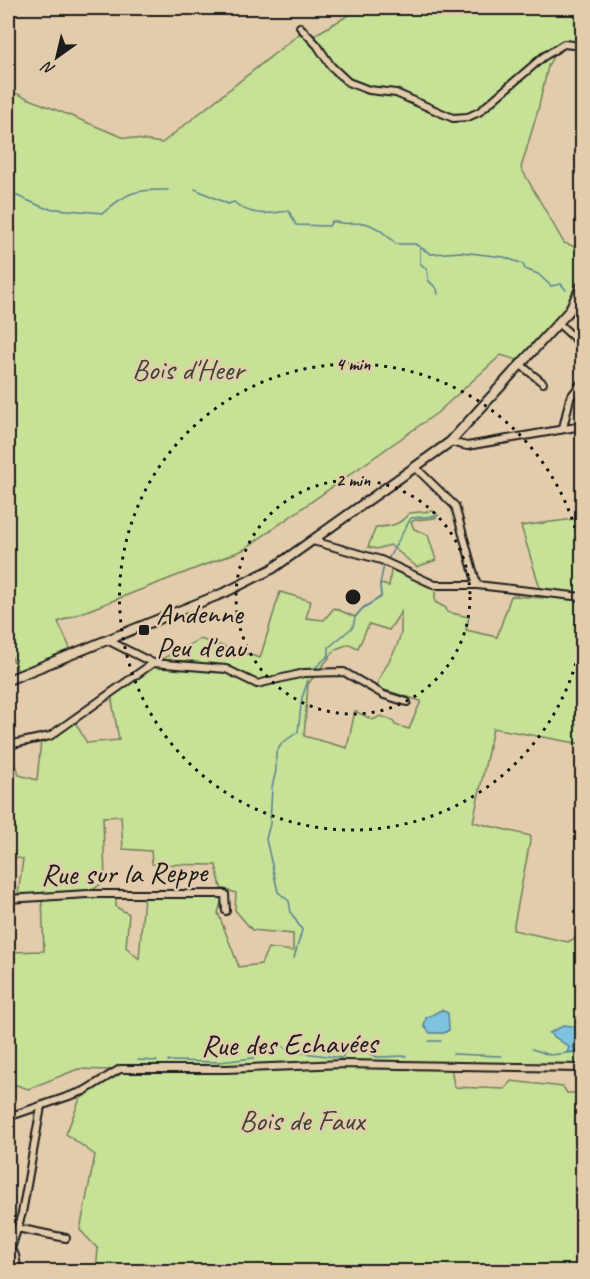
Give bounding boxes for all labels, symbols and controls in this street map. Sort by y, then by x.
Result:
north arrow [27,27,87,87]
text: N [37,56,59,80]
park label: Bois d'Heer [132,350,247,388]
text: 4 min [336,353,371,375]
text: 2 min [336,469,371,491]
centre of rings [343,587,363,607]
place label: Andenne Peu d'eau [156,594,248,666]
marker: Andenne Peu d'eau [137,623,151,637]
street label: Rue sur la Reppe [41,853,210,893]
street label: Rue des Echavées [201,1023,380,1065]
park label: Bois de Faux [239,1101,367,1139]

